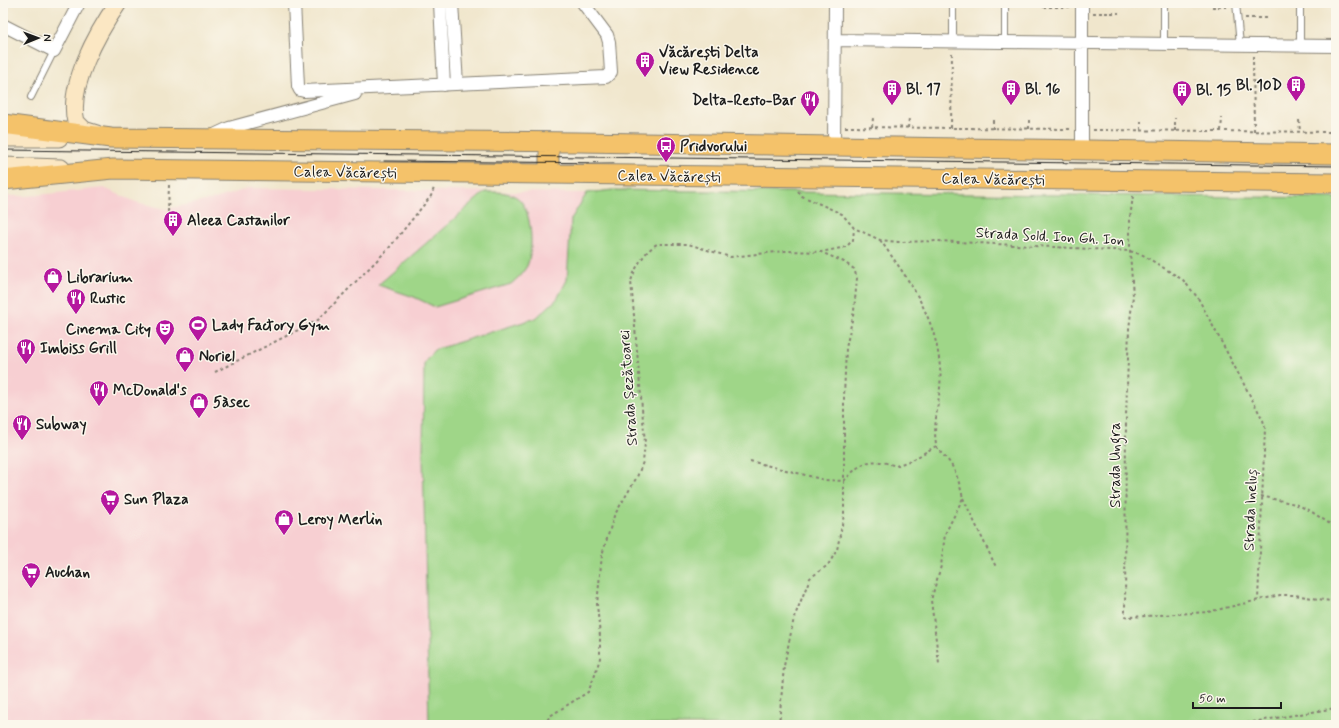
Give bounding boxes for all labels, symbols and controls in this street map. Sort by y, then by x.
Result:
north arrow [18,18,58,58]
text: N [40,34,54,42]
place label: Văcărești Delta View Residence [659,43,759,80]
building icon: Văcărești Delta View Residence [634,50,656,78]
building icon: Bl. 10D [1285,74,1307,102]
place label: Bl. 10D [1236,76,1282,96]
building icon: Bl. 17 [881,78,903,106]
building icon: Bl. 16 [1000,78,1022,106]
building icon: Bl. 15 [1171,79,1193,107]
place label: Bl. 17 [906,80,941,100]
place label: Bl. 16 [1025,80,1060,100]
place label: Bl. 15 [1196,81,1231,101]
restaurant icon: Delta-Resto-Bar [799,89,821,117]
place label: Delta-Resto-Bar [692,91,797,111]
bus stop icon: Pridvorului [655,135,677,163]
place label: Pridvorului [680,137,747,157]
street label: Calea Văcărești [293,162,397,184]
street label: Calea Văcărești [617,166,721,188]
street label: Calea Văcărești [941,169,1045,191]
building icon: Aleea Castanilor [162,209,184,237]
place label: Aleea Castanilor [187,211,291,231]
street label: Strada Sold. Ion Gh. Ion [975,223,1125,251]
shop icon: Librarium [42,266,64,294]
place label: Librarium [67,268,133,288]
restaurant icon: Rustic [65,287,87,315]
place label: Rustic [90,289,125,309]
sports icon: Lady Factory Gym [187,314,209,342]
place label: Lady Factory Gym [212,316,330,336]
theatre icon: Cinema City [154,318,176,346]
place label: Cinema City [66,320,151,340]
street label: Strada Șezătoarei [615,329,643,447]
restaurant icon: Imbiss Grill [15,337,37,365]
place label: Imbiss Grill [40,339,117,359]
shop icon: Noriel [174,345,196,373]
place label: Noriel [199,347,235,367]
restaurant icon: McDonald's [88,379,110,407]
place label: McDonald's [113,381,187,401]
shop icon: 5àsec [188,391,210,419]
place label: 5àsec [213,393,250,413]
restaurant icon: Subway [11,413,33,441]
place label: Subway [36,415,87,435]
street label: Strada Ungra [1106,422,1127,508]
street label: Strada Ineluș [1240,468,1262,551]
supermarket icon: Sun Plaza [99,488,121,516]
place label: Sun Plaza [124,490,189,510]
shop icon: Leroy Merlin [273,508,295,536]
place label: Leroy Merlin [298,510,383,530]
supermarket icon: Auchan [20,561,42,589]
place label: Auchan [45,563,90,583]
scale bar [1193,684,1281,710]
text: 50 m [1199,691,1226,707]

